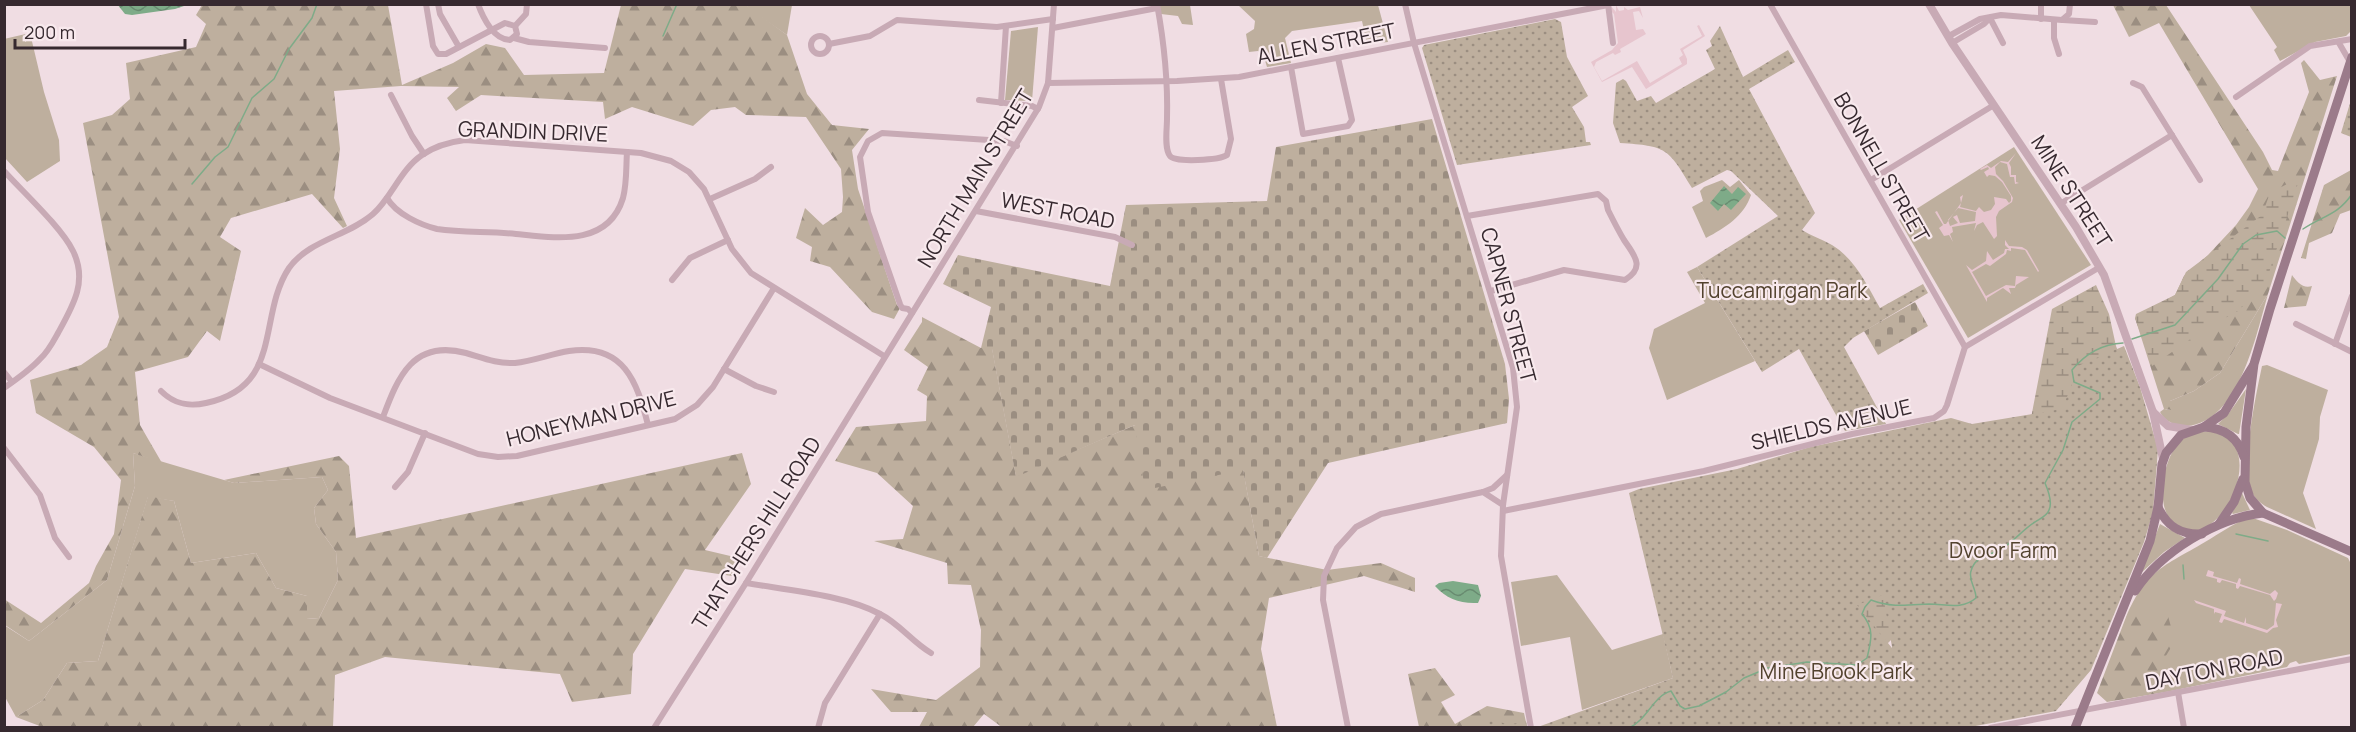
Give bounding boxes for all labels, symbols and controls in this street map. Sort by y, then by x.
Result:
scale bar [15,12,184,50]
street label: ALLEN STREET [1254,16,1398,70]
text: 200 m [24,20,75,44]
street label: NORTH MAIN STREET [911,83,1040,272]
street label: BONNELL STREET [1828,87,1936,247]
street label: GRANDIN DRIVE [457,114,609,148]
street label: MINE STREET [2025,130,2119,253]
street label: WEST ROAD [999,185,1117,235]
street label: CAPNER STREET [1475,224,1543,386]
park label: Tuccamirgan Park [1697,276,1868,304]
street label: HONEYMAN DRIVE [503,383,679,453]
street label: SHIELDS AVENUE [1748,392,1914,456]
street label: THATCHERS HILL ROAD [685,431,827,635]
park label: Dvoor Farm [1949,536,2057,564]
street label: DAYTON ROAD [2143,642,2285,696]
park label: Mine Brook Park [1760,657,1913,685]

